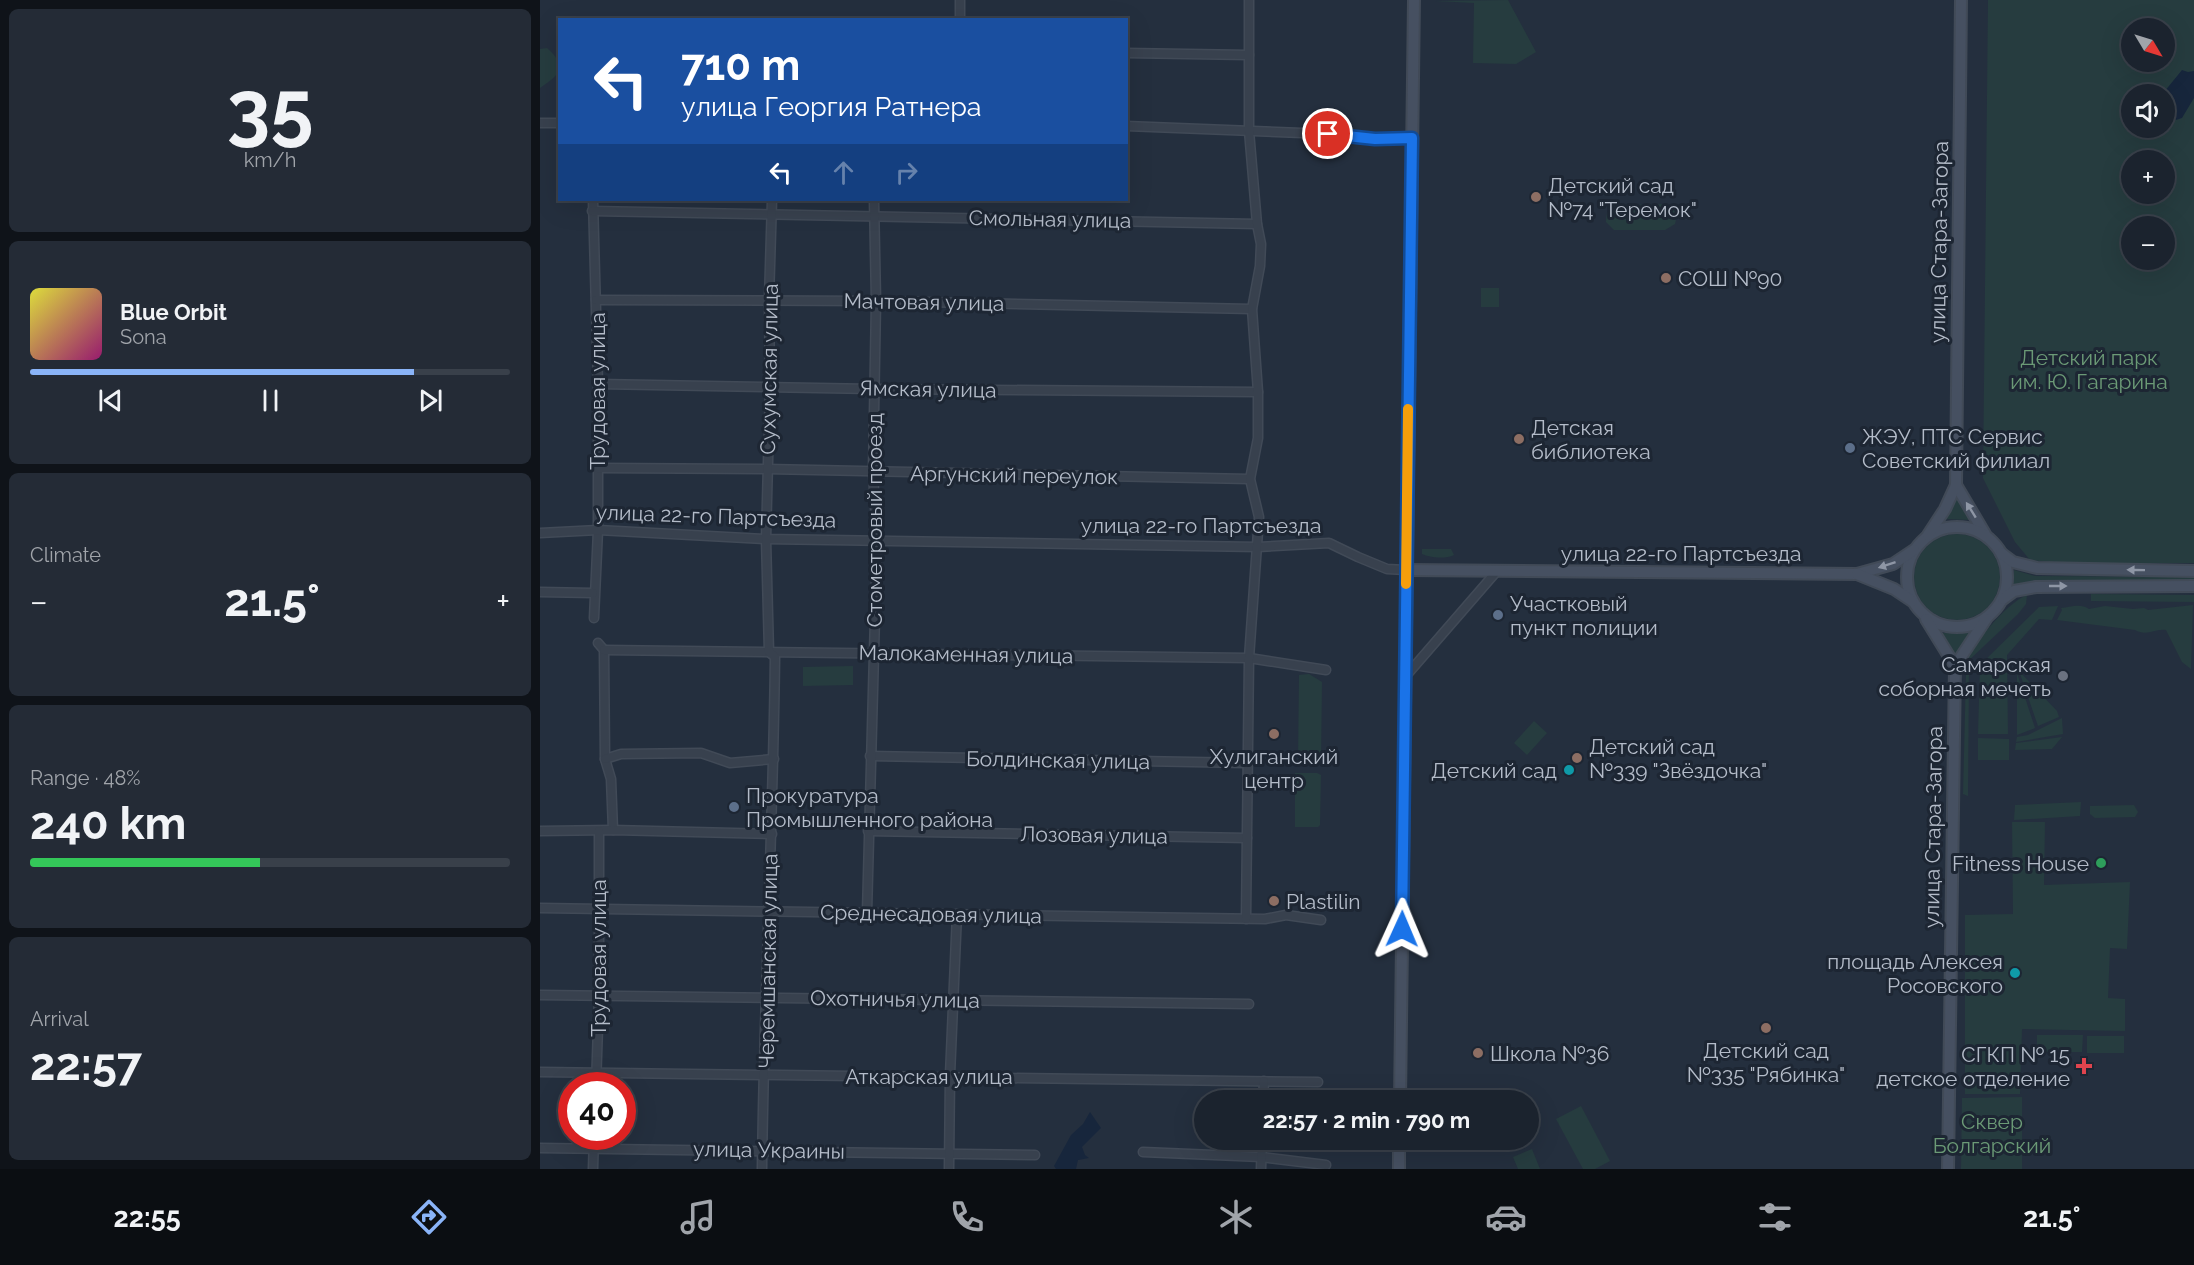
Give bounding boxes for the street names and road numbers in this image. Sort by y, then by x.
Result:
street label: улица Стара-Загора [1925,141,1953,343]
street label: Смольная улица [969,205,1131,233]
street label: Сухумская улица [755,283,783,455]
street label: Мачтовая улица [843,288,1005,316]
street label: Трудовая улица [585,312,610,470]
street label: Ямская улица [859,375,997,403]
street label: Стометровый проезд [862,413,887,627]
street label: Аргунский переулок [910,461,1118,489]
street label: улица 22-го Партсъезда [595,499,837,533]
street label: улица 22-го Партсъезда [1081,513,1321,538]
street label: улица 22-го Партсъезда [1561,541,1801,566]
street label: Малокаменная улица [859,640,1073,668]
street label: улица Стара-Загора [1919,726,1947,928]
street label: Болдинская улица [966,746,1150,774]
street label: Лозовая улица [1020,821,1168,849]
street label: Черемшанская улица [754,853,782,1069]
street label: Трудовая улица [586,879,611,1037]
street label: Среднесадовая улица [820,900,1042,928]
street label: Охотничья улица [810,985,980,1013]
street label: Аткарская улица [845,1064,1013,1089]
street label: улица Украины [693,1136,845,1164]

